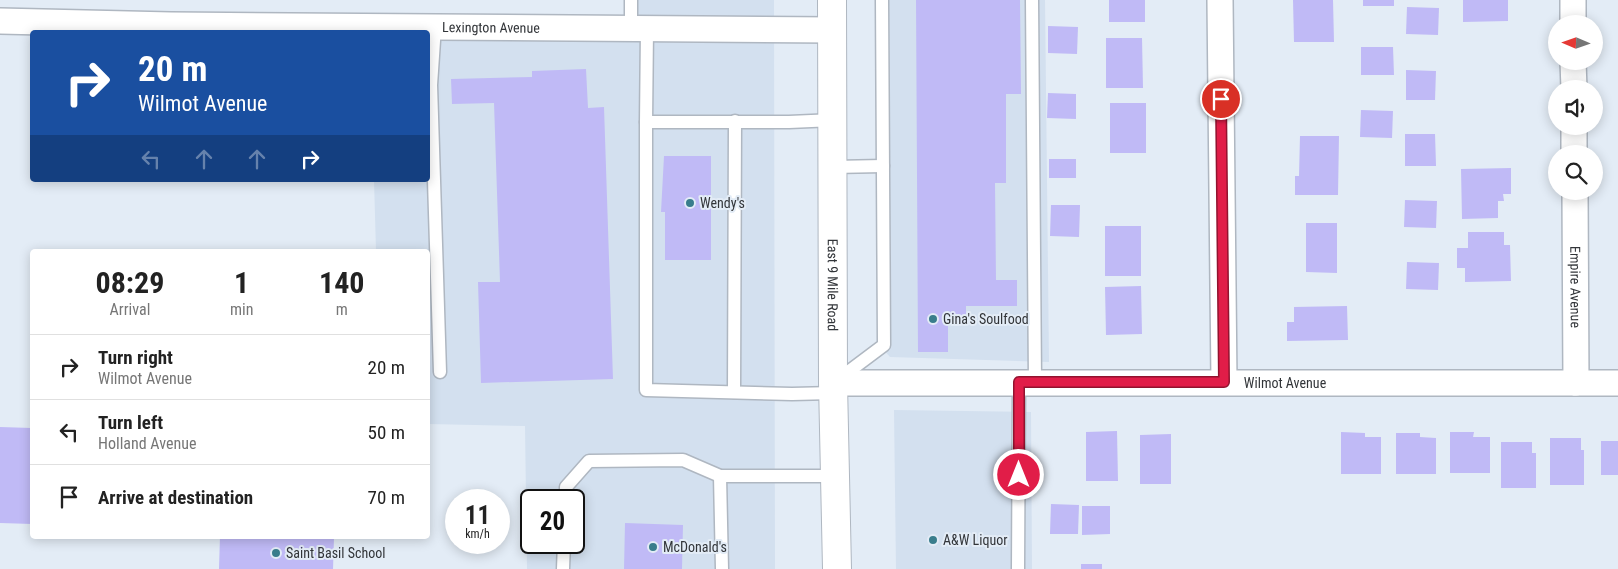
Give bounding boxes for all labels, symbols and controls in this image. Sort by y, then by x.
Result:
north arrow [1548,15,1602,70]
map controls [1548,15,1603,200]
street label: Lexington Avenue [442,19,540,36]
text: 20 m [138,49,207,90]
icon: right [55,50,120,115]
pin [1200,78,1242,120]
button: sound [1548,80,1603,135]
icon: arrive [1207,85,1235,113]
text: Wilmot Avenue [138,91,267,116]
icon: left [137,145,165,173]
icon: ahead [190,145,218,173]
icon: ahead [243,145,271,173]
icon: right [296,145,324,173]
button: search [1548,145,1603,200]
place label: Wendy's [700,195,745,211]
marker: Wendy's [684,197,696,209]
street label: East 9 Mile Road [825,239,841,331]
street label: Empire Avenue [1567,246,1584,328]
text: 08:29 [96,265,164,300]
text: 1 [234,265,249,300]
text: 140 [319,265,364,300]
text: Arrival [110,300,150,319]
text: min [230,300,253,319]
text: m [336,300,348,319]
place label: Gina's Soulfood [943,311,1029,327]
marker: Gina's Soulfood [927,313,939,325]
text: Turn right [98,346,173,369]
icon: right [55,353,83,381]
text: 20 m [368,356,405,379]
text: Wilmot Avenue [98,369,192,388]
street label: Wilmot Avenue [1244,375,1327,391]
text: Turn left [98,411,163,434]
icon: left [55,418,83,446]
text: 50 m [368,421,405,444]
text: Holland Avenue [98,434,196,453]
position arrow [992,448,1044,500]
icon: arrive [55,483,83,511]
text: Arrive at destination [98,486,253,509]
text: 70 m [368,486,405,509]
speed limit sign: 20 [520,489,585,554]
text: 11 [465,501,490,530]
text: km/h [465,527,490,541]
place label: A&W Liquor [943,532,1008,548]
marker: A&W Liquor [927,534,939,546]
place label: McDonald's [663,539,727,555]
marker: McDonald's [647,541,659,553]
place label: Saint Basil School [286,545,385,561]
marker: Saint Basil School [270,547,282,559]

